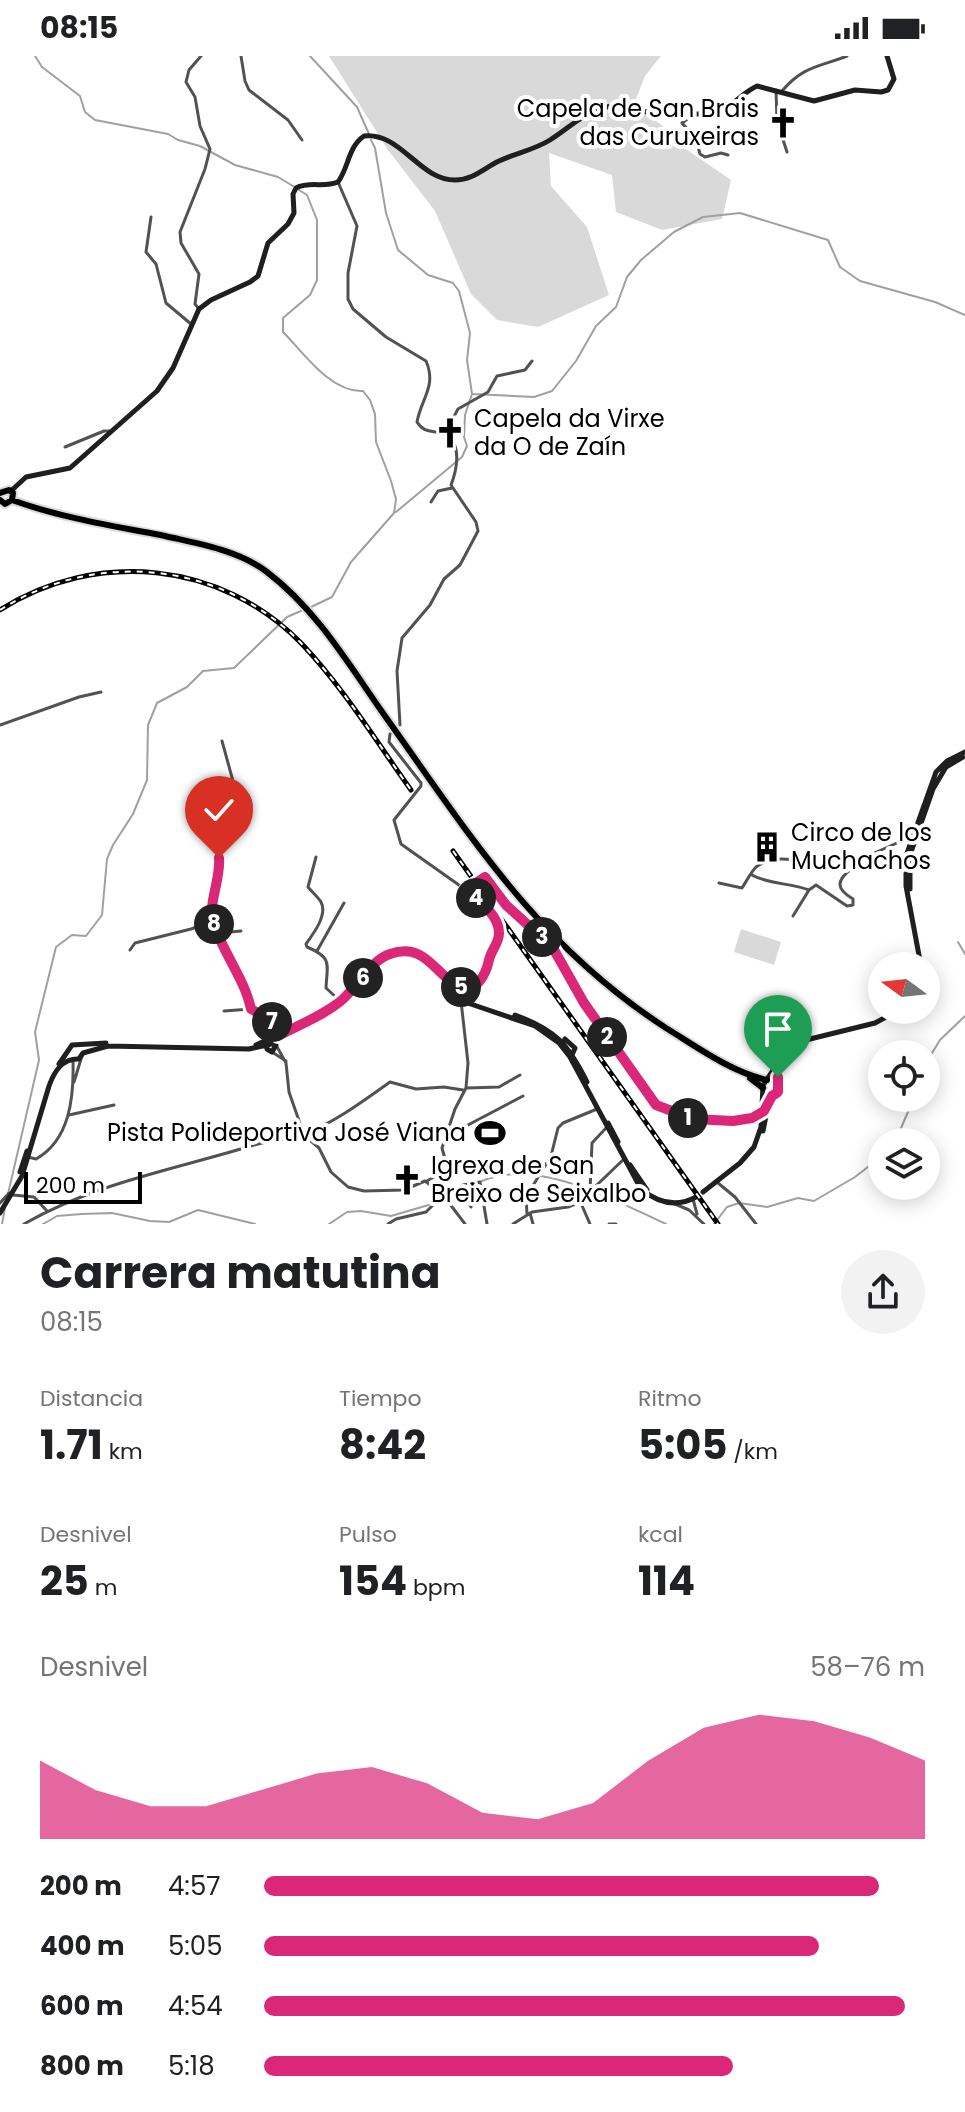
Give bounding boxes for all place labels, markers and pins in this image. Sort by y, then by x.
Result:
place label: Capela de San Brais das Curuxeiras [517,92,759,153]
church icon: Capela de San Brais das Curuxeiras [766,106,800,140]
place label: Capela da Virxe da O de Zaín [474,402,665,463]
church icon: Capela da Virxe da O de Zaín [433,416,467,450]
pin [185,776,253,858]
place label: Circo de los Muchachos [791,816,932,877]
building icon: Circo de los Muchachos [750,830,784,864]
pin: 4 [456,878,496,918]
pin: 8 [194,904,234,944]
pin: 3 [522,917,562,957]
pin: 6 [343,958,383,998]
pin: 5 [441,967,481,1007]
pin [744,995,812,1077]
pin: 7 [252,1002,292,1042]
pin: 2 [587,1017,627,1057]
pin: 1 [668,1098,708,1138]
place label: Pista Polideportiva José Viana [107,1116,466,1149]
sports icon: Pista Polideportiva José Viana [473,1116,507,1150]
place label: Igrexa de San Breixo de Seixalbo [431,1149,646,1210]
church icon: Igrexa de San Breixo de Seixalbo [390,1163,424,1197]

